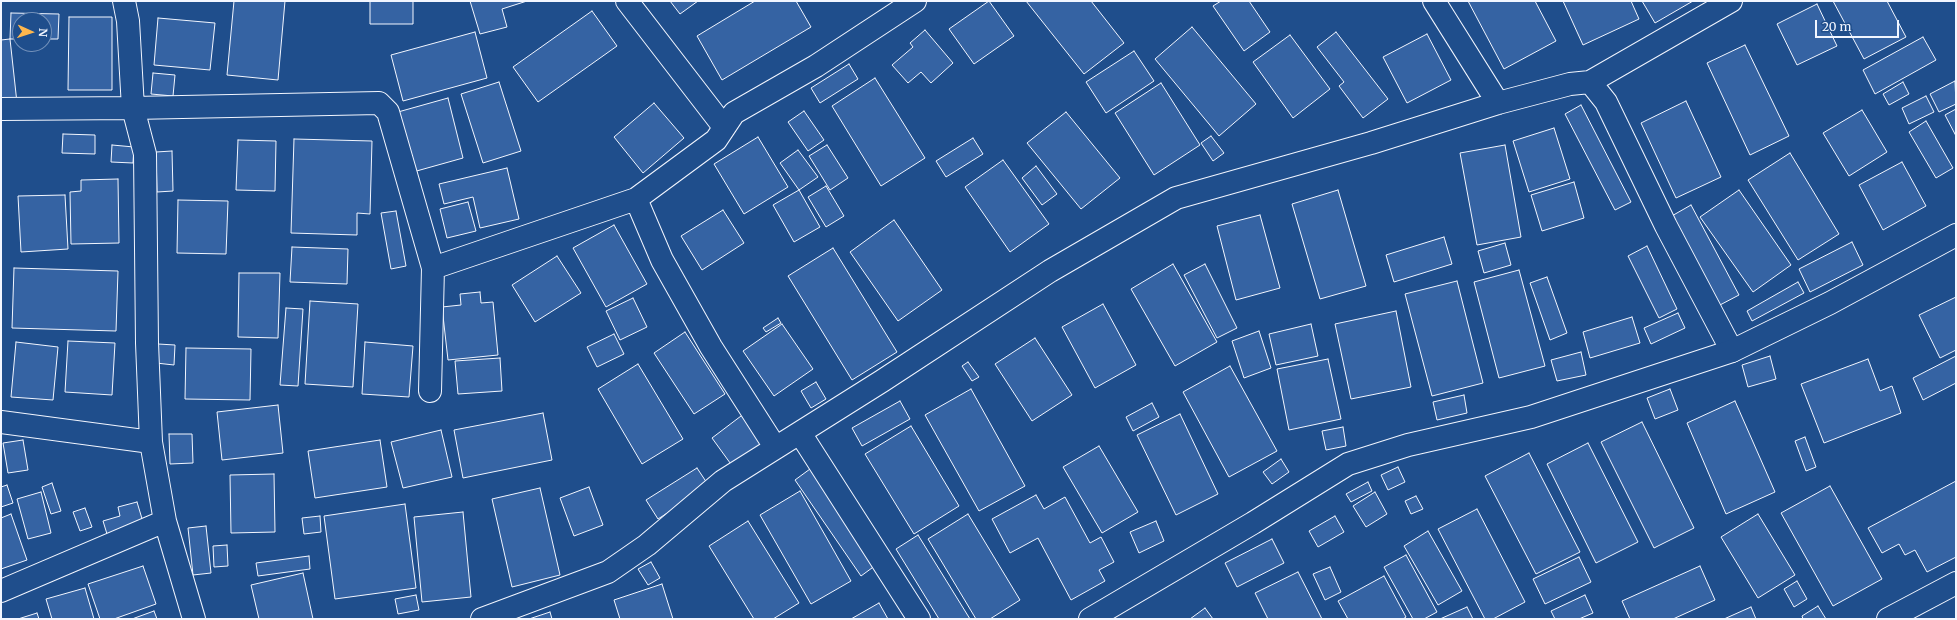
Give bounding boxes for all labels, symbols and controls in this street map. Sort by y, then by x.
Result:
north arrow [12,12,52,52]
scale bar [1817,12,1901,38]
text: 20 m [1822,19,1851,34]
text: N [36,28,50,37]

